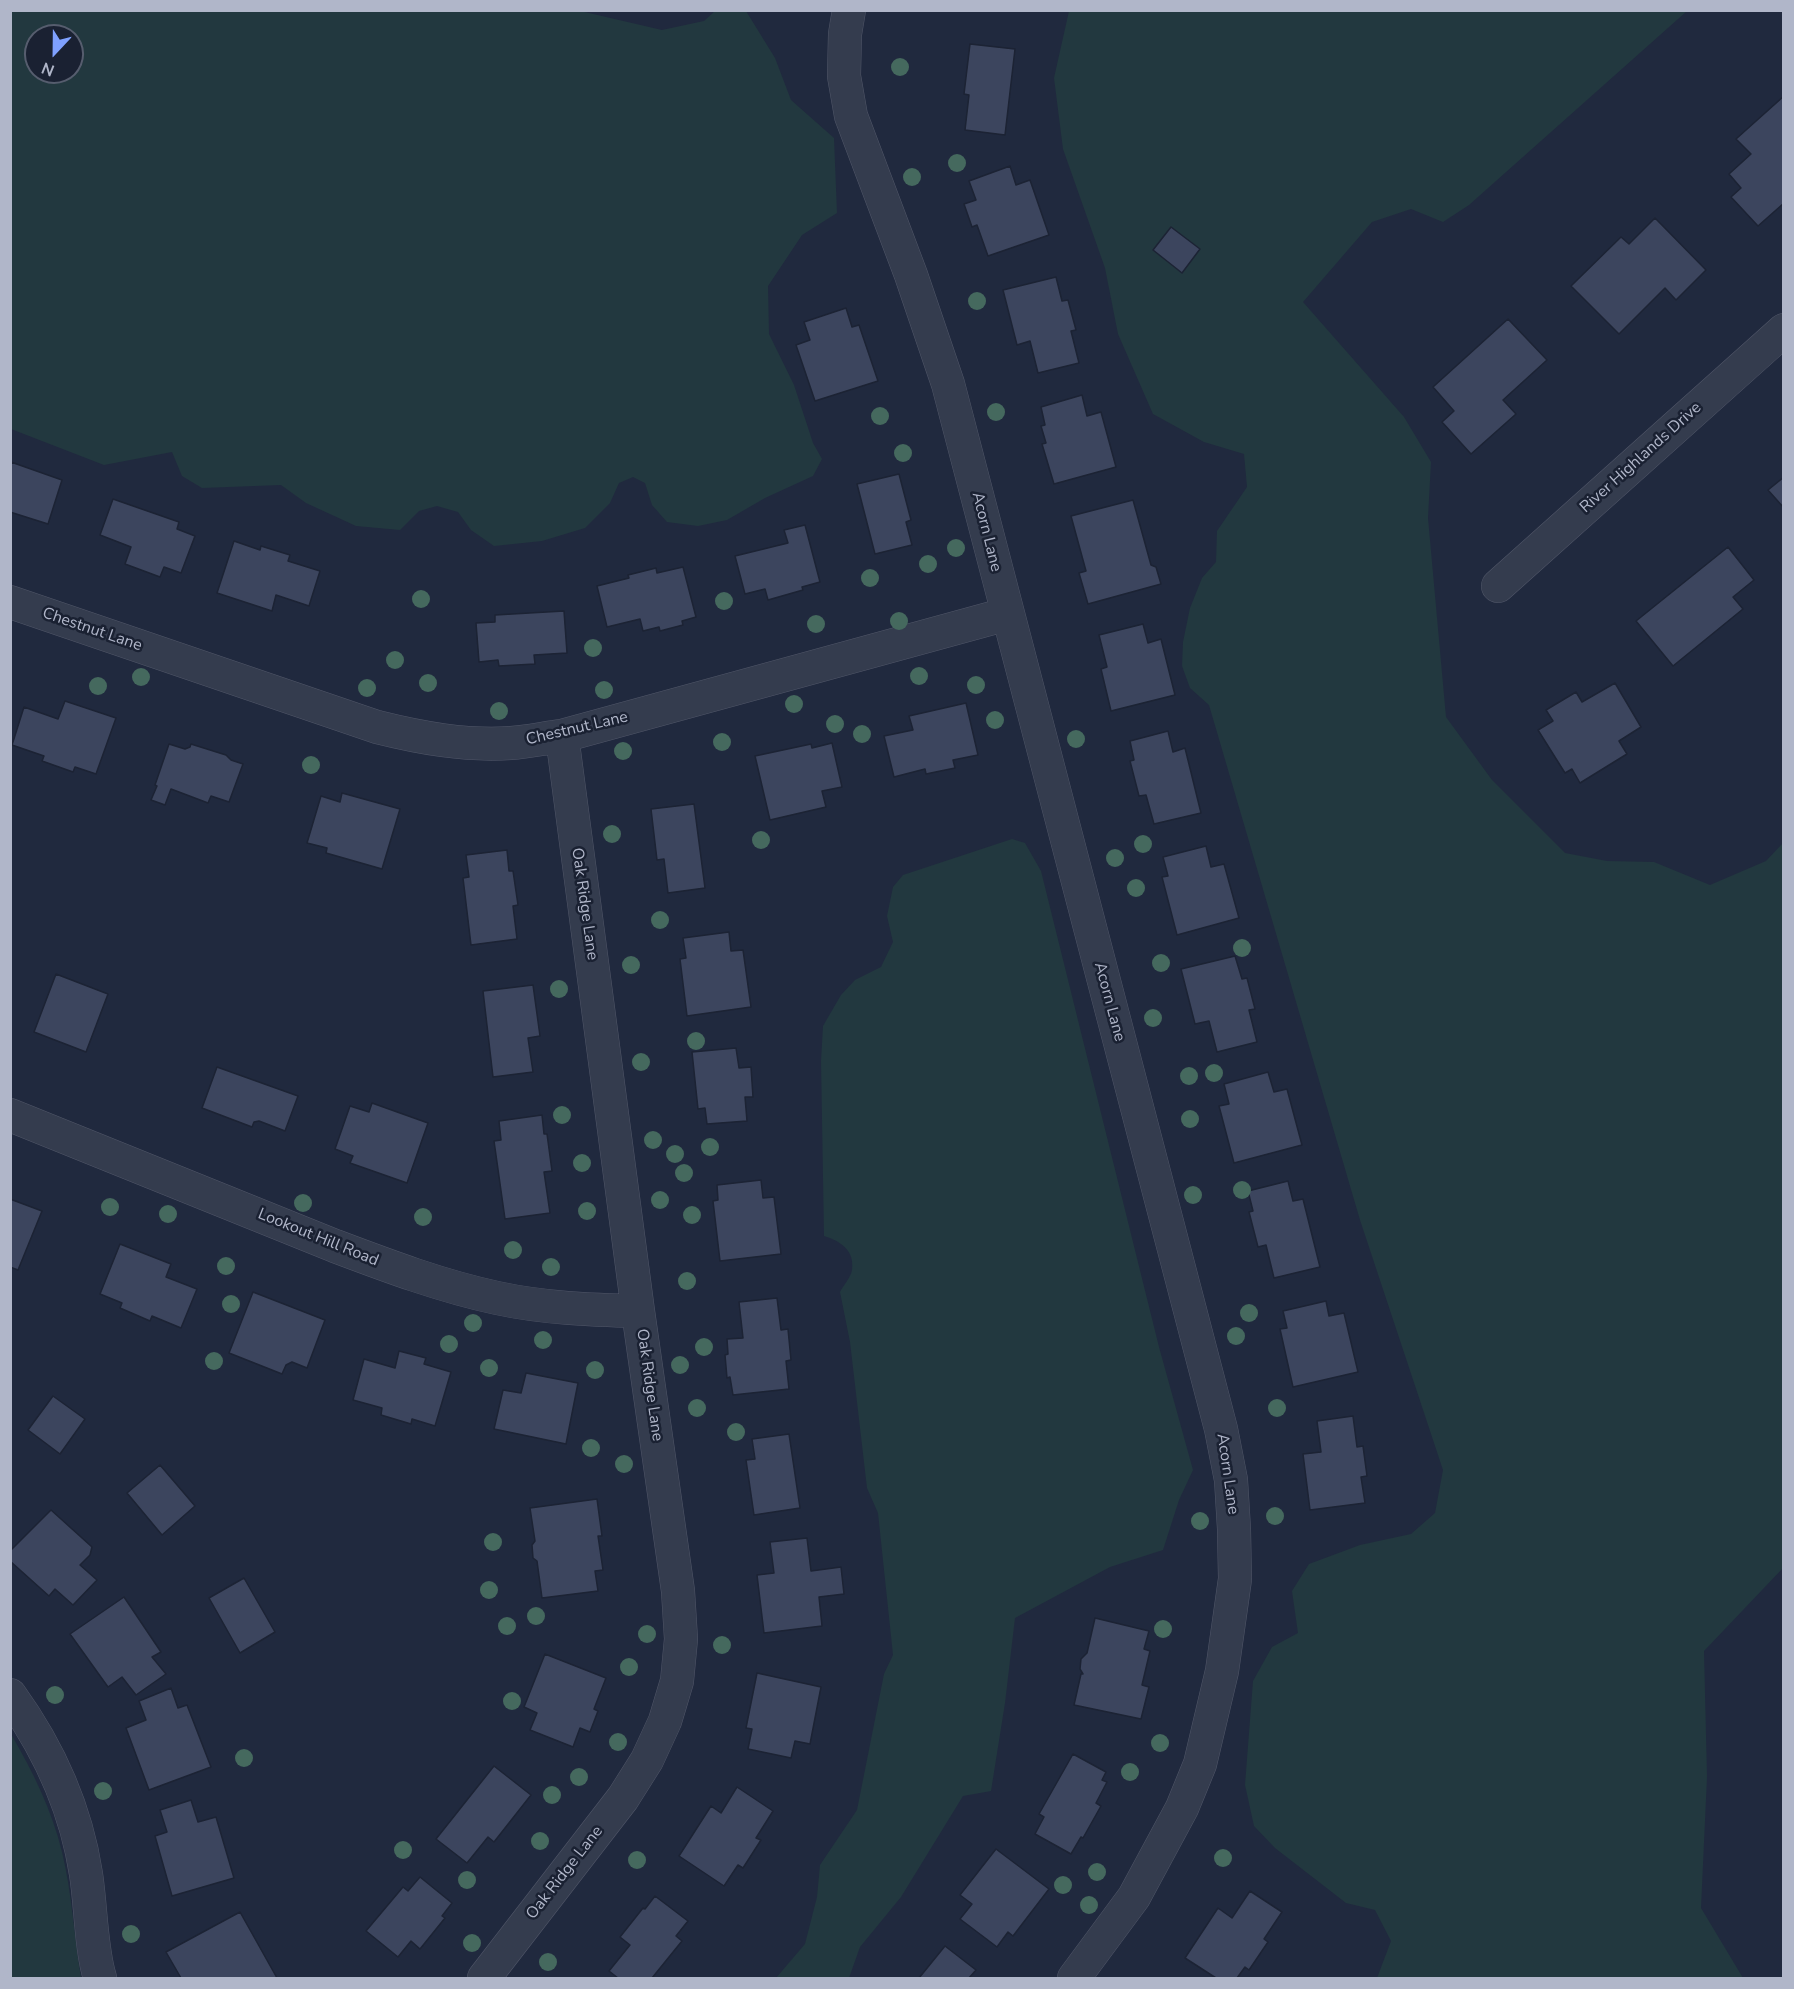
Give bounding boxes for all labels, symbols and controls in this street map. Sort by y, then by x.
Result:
north arrow [24,24,84,84]
text: N [38,56,58,81]
street label: River Highlands Drive [1576,398,1706,518]
street label: Acorn Lane [967,490,1005,574]
street label: Chestnut Lane [40,604,144,656]
street label: Chestnut Lane [524,708,630,750]
street label: Oak Ridge Lane [567,847,601,961]
street label: Acorn Lane [1089,960,1129,1044]
street label: Lookout Hill Road [255,1205,381,1271]
street label: Oak Ridge Lane [632,1328,666,1442]
street label: Acorn Lane [1212,1432,1242,1516]
street label: Oak Ridge Lane [523,1822,607,1924]

